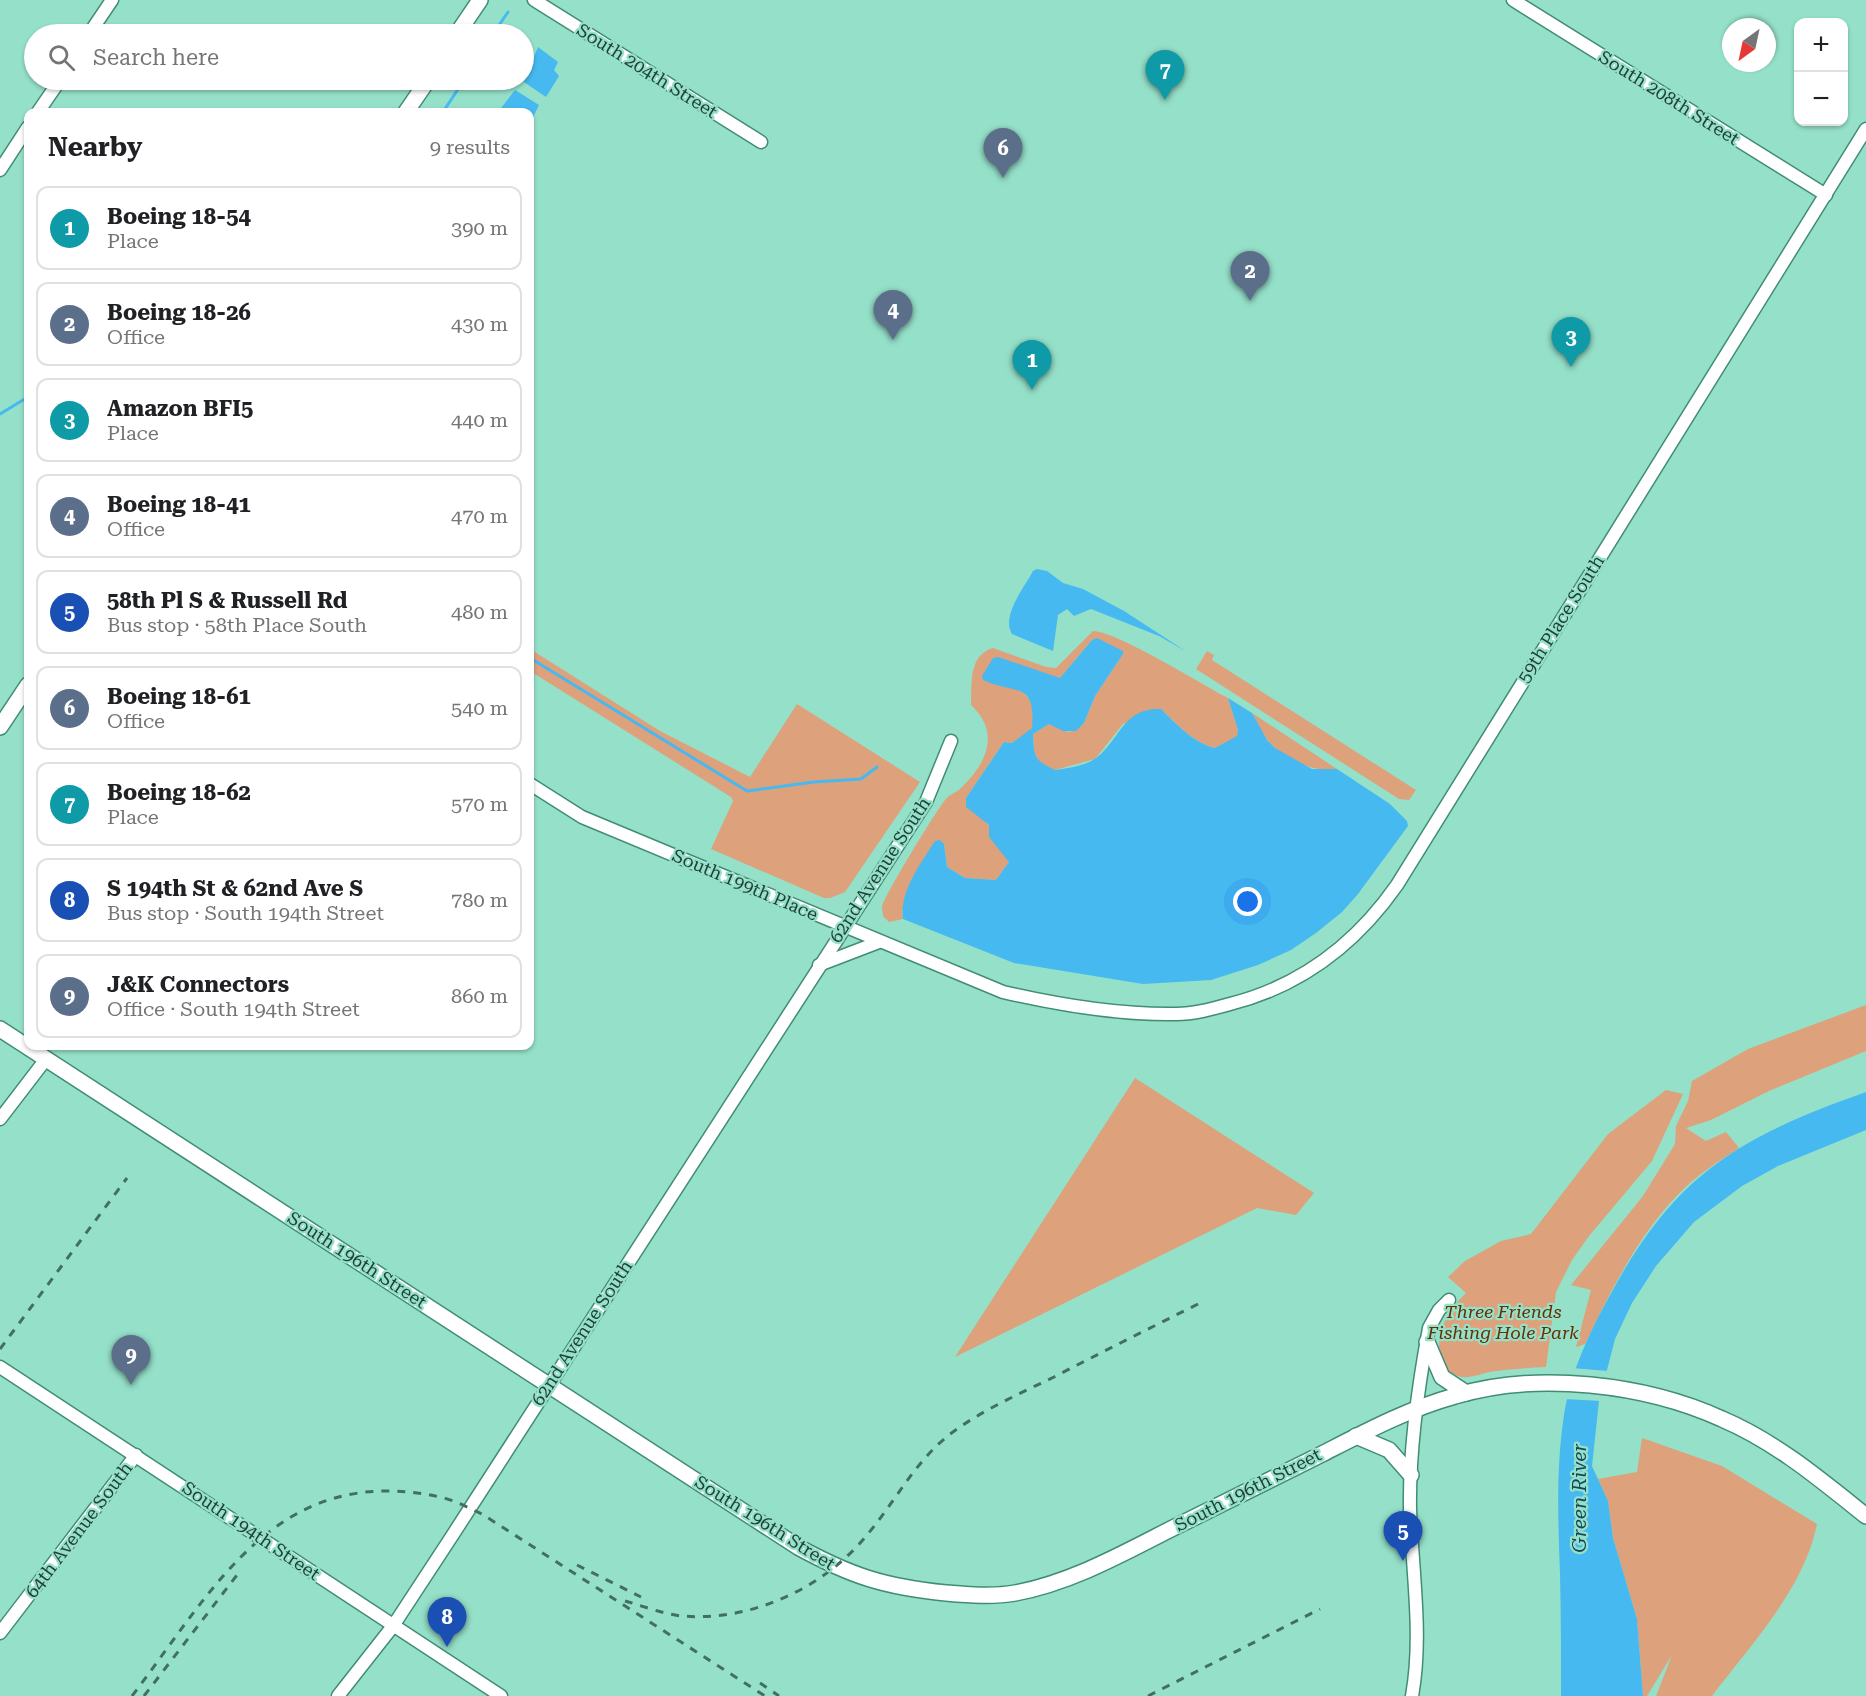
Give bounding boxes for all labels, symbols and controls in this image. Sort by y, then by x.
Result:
north arrow [1722,18,1776,72]
map controls [1794,18,1848,126]
button: + [1794,18,1848,72]
street label: South 204th Street [573,19,722,122]
search box [24,24,534,90]
icon: search [45,41,78,74]
text: Search here [93,45,219,70]
street label: South 208th Street [1595,46,1744,149]
pin: 7 [1146,51,1184,100]
button: − [1794,72,1848,126]
pin: 6 [984,128,1022,178]
text: Nearby [48,132,142,162]
text: 9 results [430,135,510,159]
text: Boeing 18-54 [107,204,251,229]
text: 1 [64,216,75,240]
text: 390 m [451,216,508,240]
text: Place [107,229,159,253]
pin: 2 [1230,252,1270,301]
pin: 4 [874,290,912,340]
text: Boeing 18-26 [107,300,251,325]
text: 2 [64,312,75,336]
text: 430 m [451,312,508,336]
pin: 3 [1552,318,1590,367]
text: Office [107,325,165,349]
pin: 1 [1012,340,1052,390]
text: Amazon BFI5 [107,396,253,421]
text: 3 [64,408,75,432]
text: 440 m [451,408,508,432]
text: Place [107,421,159,445]
text: Boeing 18-41 [107,492,251,517]
text: 4 [64,504,75,528]
text: 470 m [451,504,508,528]
text: Office [107,517,165,541]
street label: 59th Place South [1513,551,1608,686]
text: 58th Pl S & Russell Rd [107,588,348,613]
text: 5 [64,600,75,624]
text: 480 m [451,600,508,624]
text: Bus stop · 58th Place South [107,613,367,637]
text: Boeing 18-61 [107,684,251,709]
text: 6 [64,696,75,720]
text: 540 m [451,696,508,720]
text: Office [107,709,165,733]
text: Boeing 18-62 [107,780,251,805]
text: 7 [64,792,75,816]
text: 570 m [451,792,508,816]
street label: 62nd Avenue South [825,793,935,946]
text: Place [107,805,159,829]
street label: South 199th Place [669,844,821,925]
text: S 194th St & 62nd Ave S [107,876,363,901]
your location [1233,887,1262,916]
text: 8 [64,888,75,912]
text: 780 m [451,888,508,912]
text: Bus stop · South 194th Street [107,901,384,925]
text: J&K Connectors [107,972,289,997]
text: 9 [64,984,75,1008]
text: 860 m [451,984,508,1008]
text: Office · South 194th Street [107,997,360,1021]
street label: South 196th Street [284,1207,431,1312]
street label: 62nd Avenue South [527,1256,637,1409]
park label: Three Friends Fishing Hole Park [1426,1301,1579,1343]
pin: 9 [112,1336,150,1385]
street label: South 196th Street [1171,1443,1325,1536]
water label: Green River [1567,1443,1591,1553]
street label: 64th Avenue South [21,1457,137,1602]
street label: South 196th Street [691,1471,840,1574]
street label: South 194th Street [178,1477,324,1585]
pin: 5 [1384,1512,1422,1561]
pin: 8 [428,1598,466,1647]

